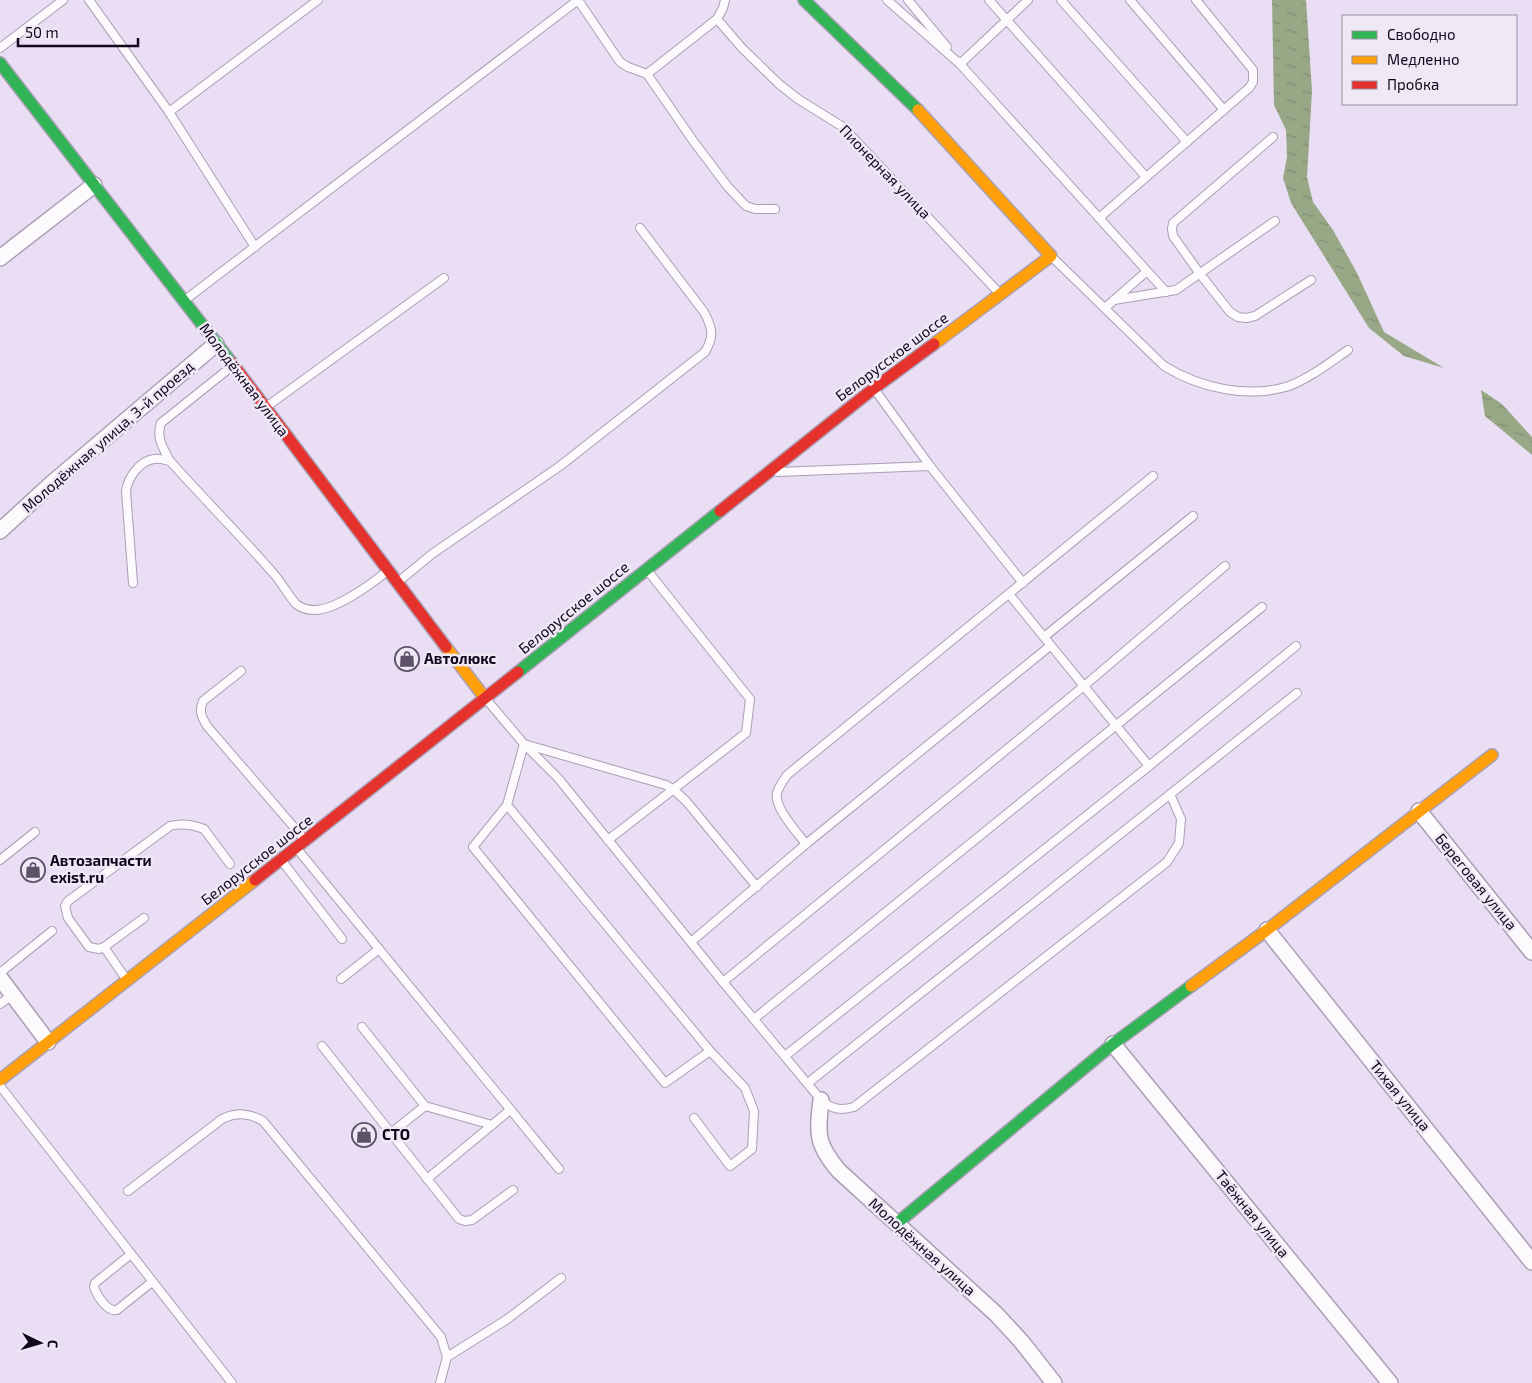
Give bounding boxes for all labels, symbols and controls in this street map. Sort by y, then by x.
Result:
scale bar [18,15,138,47]
legend [1342,15,1517,105]
text: 50 m [25,23,59,41]
text: Свободно [1387,25,1456,43]
text: Медленно [1387,50,1460,68]
text: Пробка [1387,75,1439,93]
street label: Пионерная улица [836,121,935,223]
street label: Белорусское шоссе [831,308,952,405]
street label: Молодёжная улица [195,319,293,440]
street label: Молодёжная улица, 3-й проезд [18,357,198,516]
street label: Белорусское шоссе [515,557,633,658]
shop icon: Автолюкс [394,646,420,672]
place label: Автолюкс [424,649,497,667]
street label: Белорусское шоссе [197,810,316,909]
street label: Береговая улица [1431,829,1521,934]
place label: Автозапчасти exist.ru [50,851,152,886]
shop icon: Автозапчасти exist.ru [20,857,46,883]
street label: Тихая улица [1366,1056,1435,1135]
shop icon: СТО [351,1122,377,1148]
place label: СТО [382,1125,410,1143]
street label: Таёжная улица [1211,1166,1294,1261]
street label: Молодёжная улица [865,1194,980,1300]
north arrow [15,1318,65,1368]
text: С [45,1339,62,1349]

